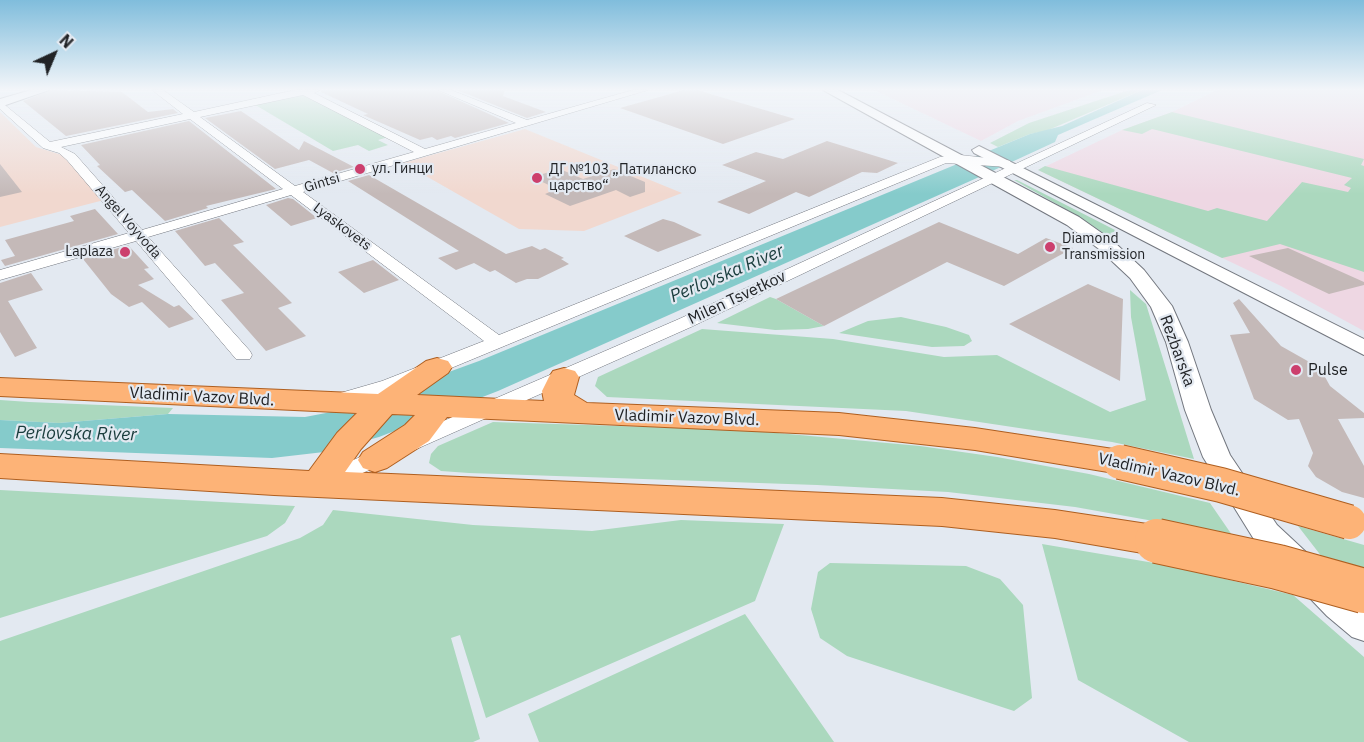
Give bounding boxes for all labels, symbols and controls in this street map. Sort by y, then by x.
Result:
north arrow [24,24,84,84]
text: N [55,30,78,52]
place label: ул. Гинци [372,161,433,177]
marker: ул. Гинци [353,162,367,176]
place label: ДГ №103 „Патиланско царство“ [549,162,697,194]
street label: Gintsi [302,170,342,196]
marker: ДГ №103 „Патиланско царство“ [530,171,544,185]
street label: Angel Voyvoda [91,182,165,262]
street label: Lyaskovets [310,200,374,254]
place label: Diamond Transmission [1062,231,1145,264]
water label: Perlovska River [667,240,787,308]
marker: Diamond Transmission [1043,240,1057,254]
place label: Laplaza [65,244,113,260]
marker: Laplaza [118,245,132,259]
street label: Milen Tsvetkov [685,267,789,329]
street label: Rezbarska [1155,313,1199,389]
place label: Pulse [1308,360,1348,380]
marker: Pulse [1289,363,1303,377]
street label: Vladimir Vazov Blvd. [129,384,275,410]
street label: Vladimir Vazov Blvd. [614,406,760,430]
water label: Perlovska River [15,422,137,446]
street label: Vladimir Vazov Blvd. [1096,449,1242,501]

